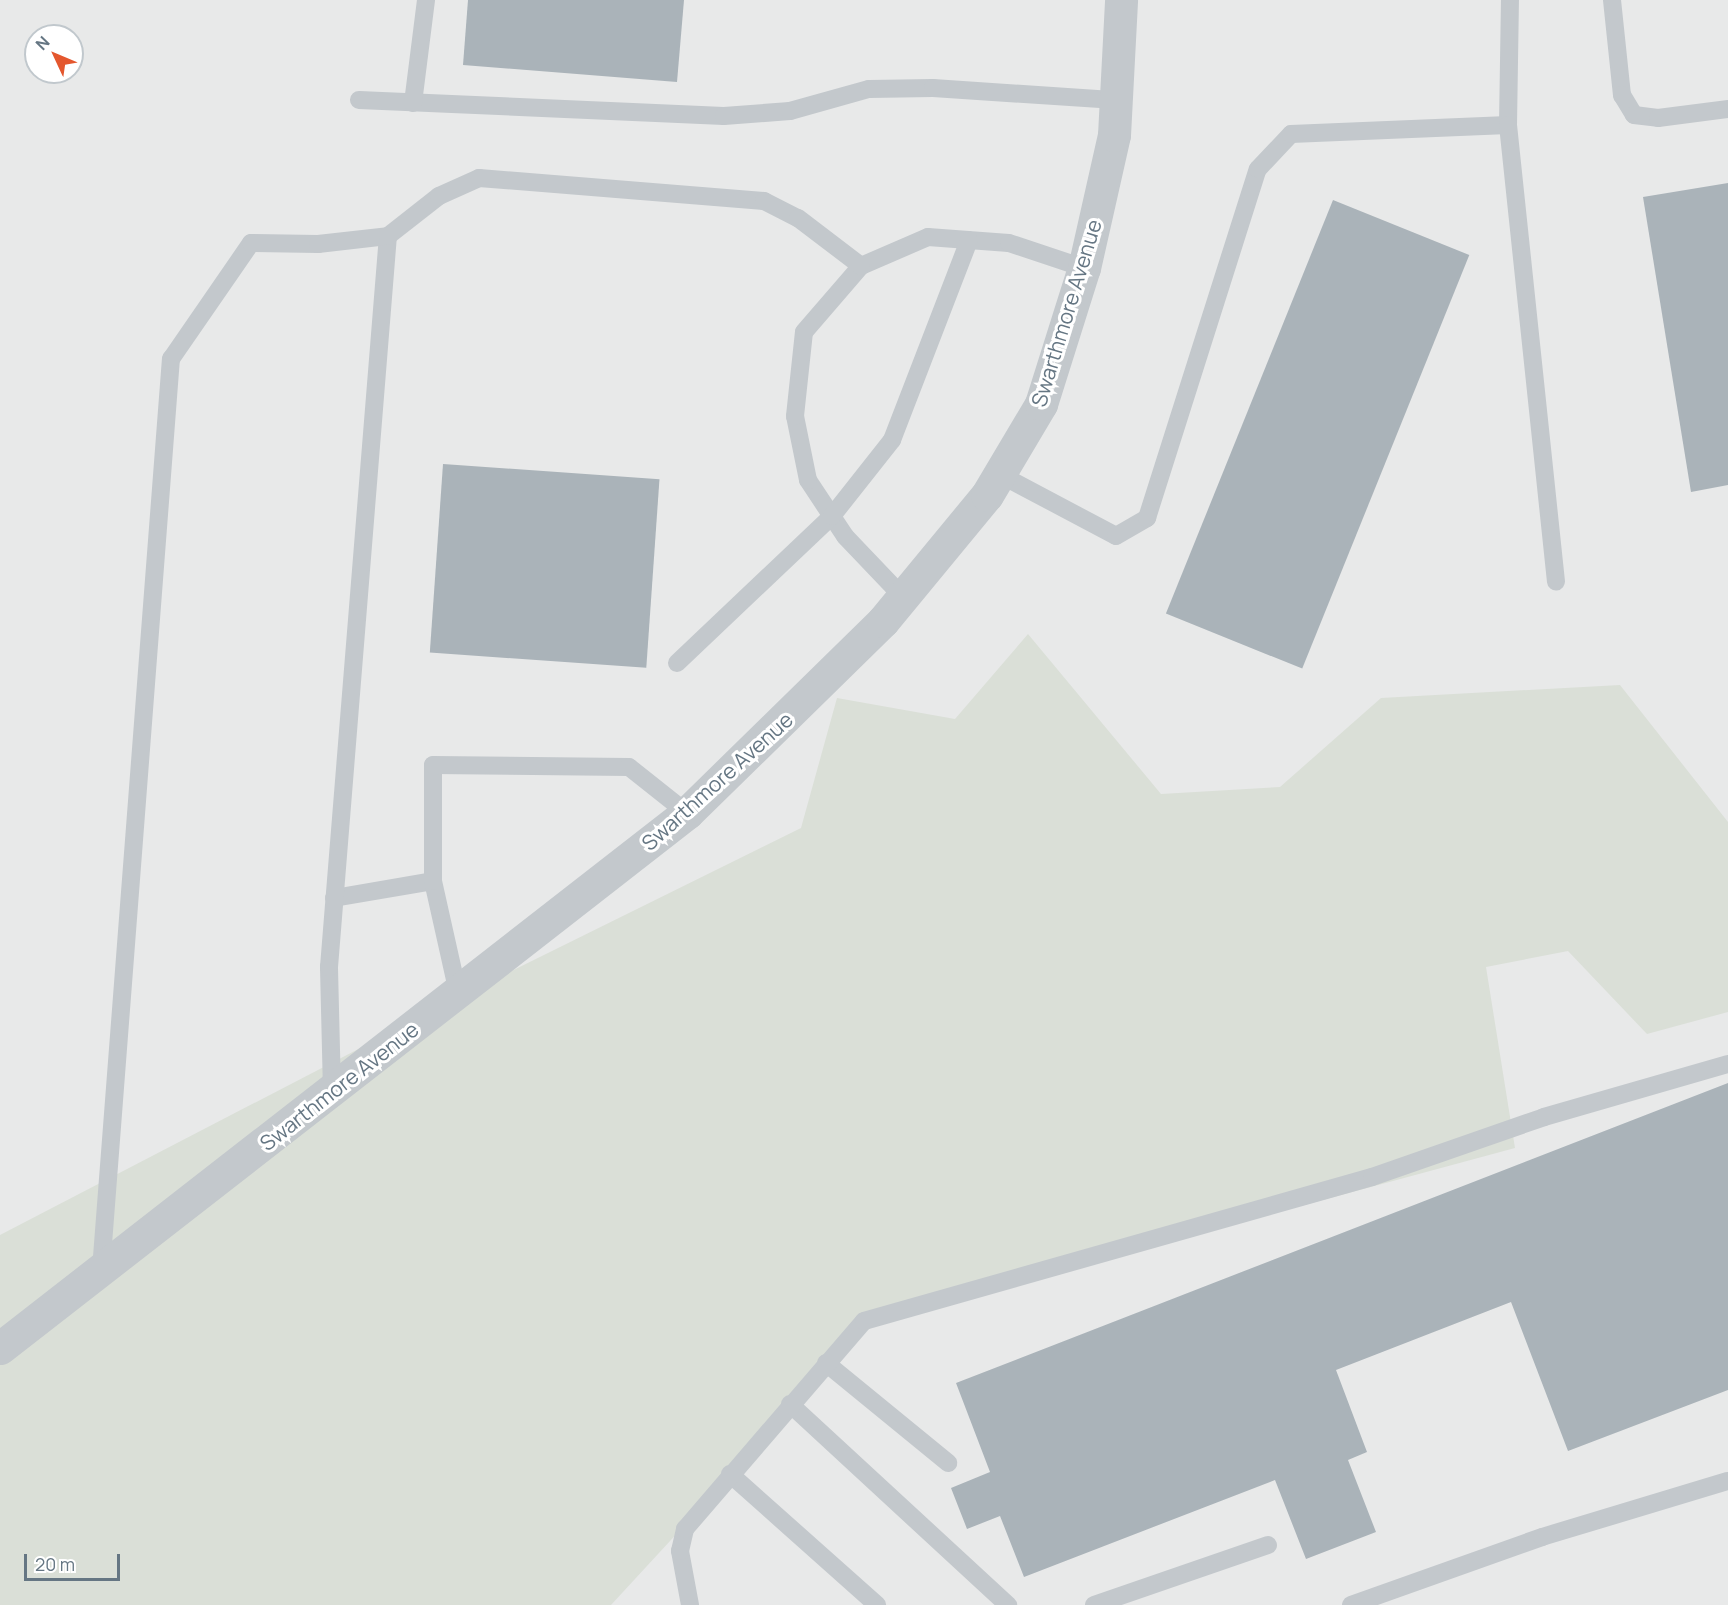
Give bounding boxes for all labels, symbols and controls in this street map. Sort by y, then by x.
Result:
north arrow [24,24,84,84]
text: N [31,31,54,55]
street label: Swarthmore Avenue [1026,216,1106,410]
street label: Swarthmore Avenue [636,707,798,855]
street label: Swarthmore Avenue [255,1016,423,1156]
scale bar [27,1542,123,1580]
text: 20 m [35,1552,75,1576]

